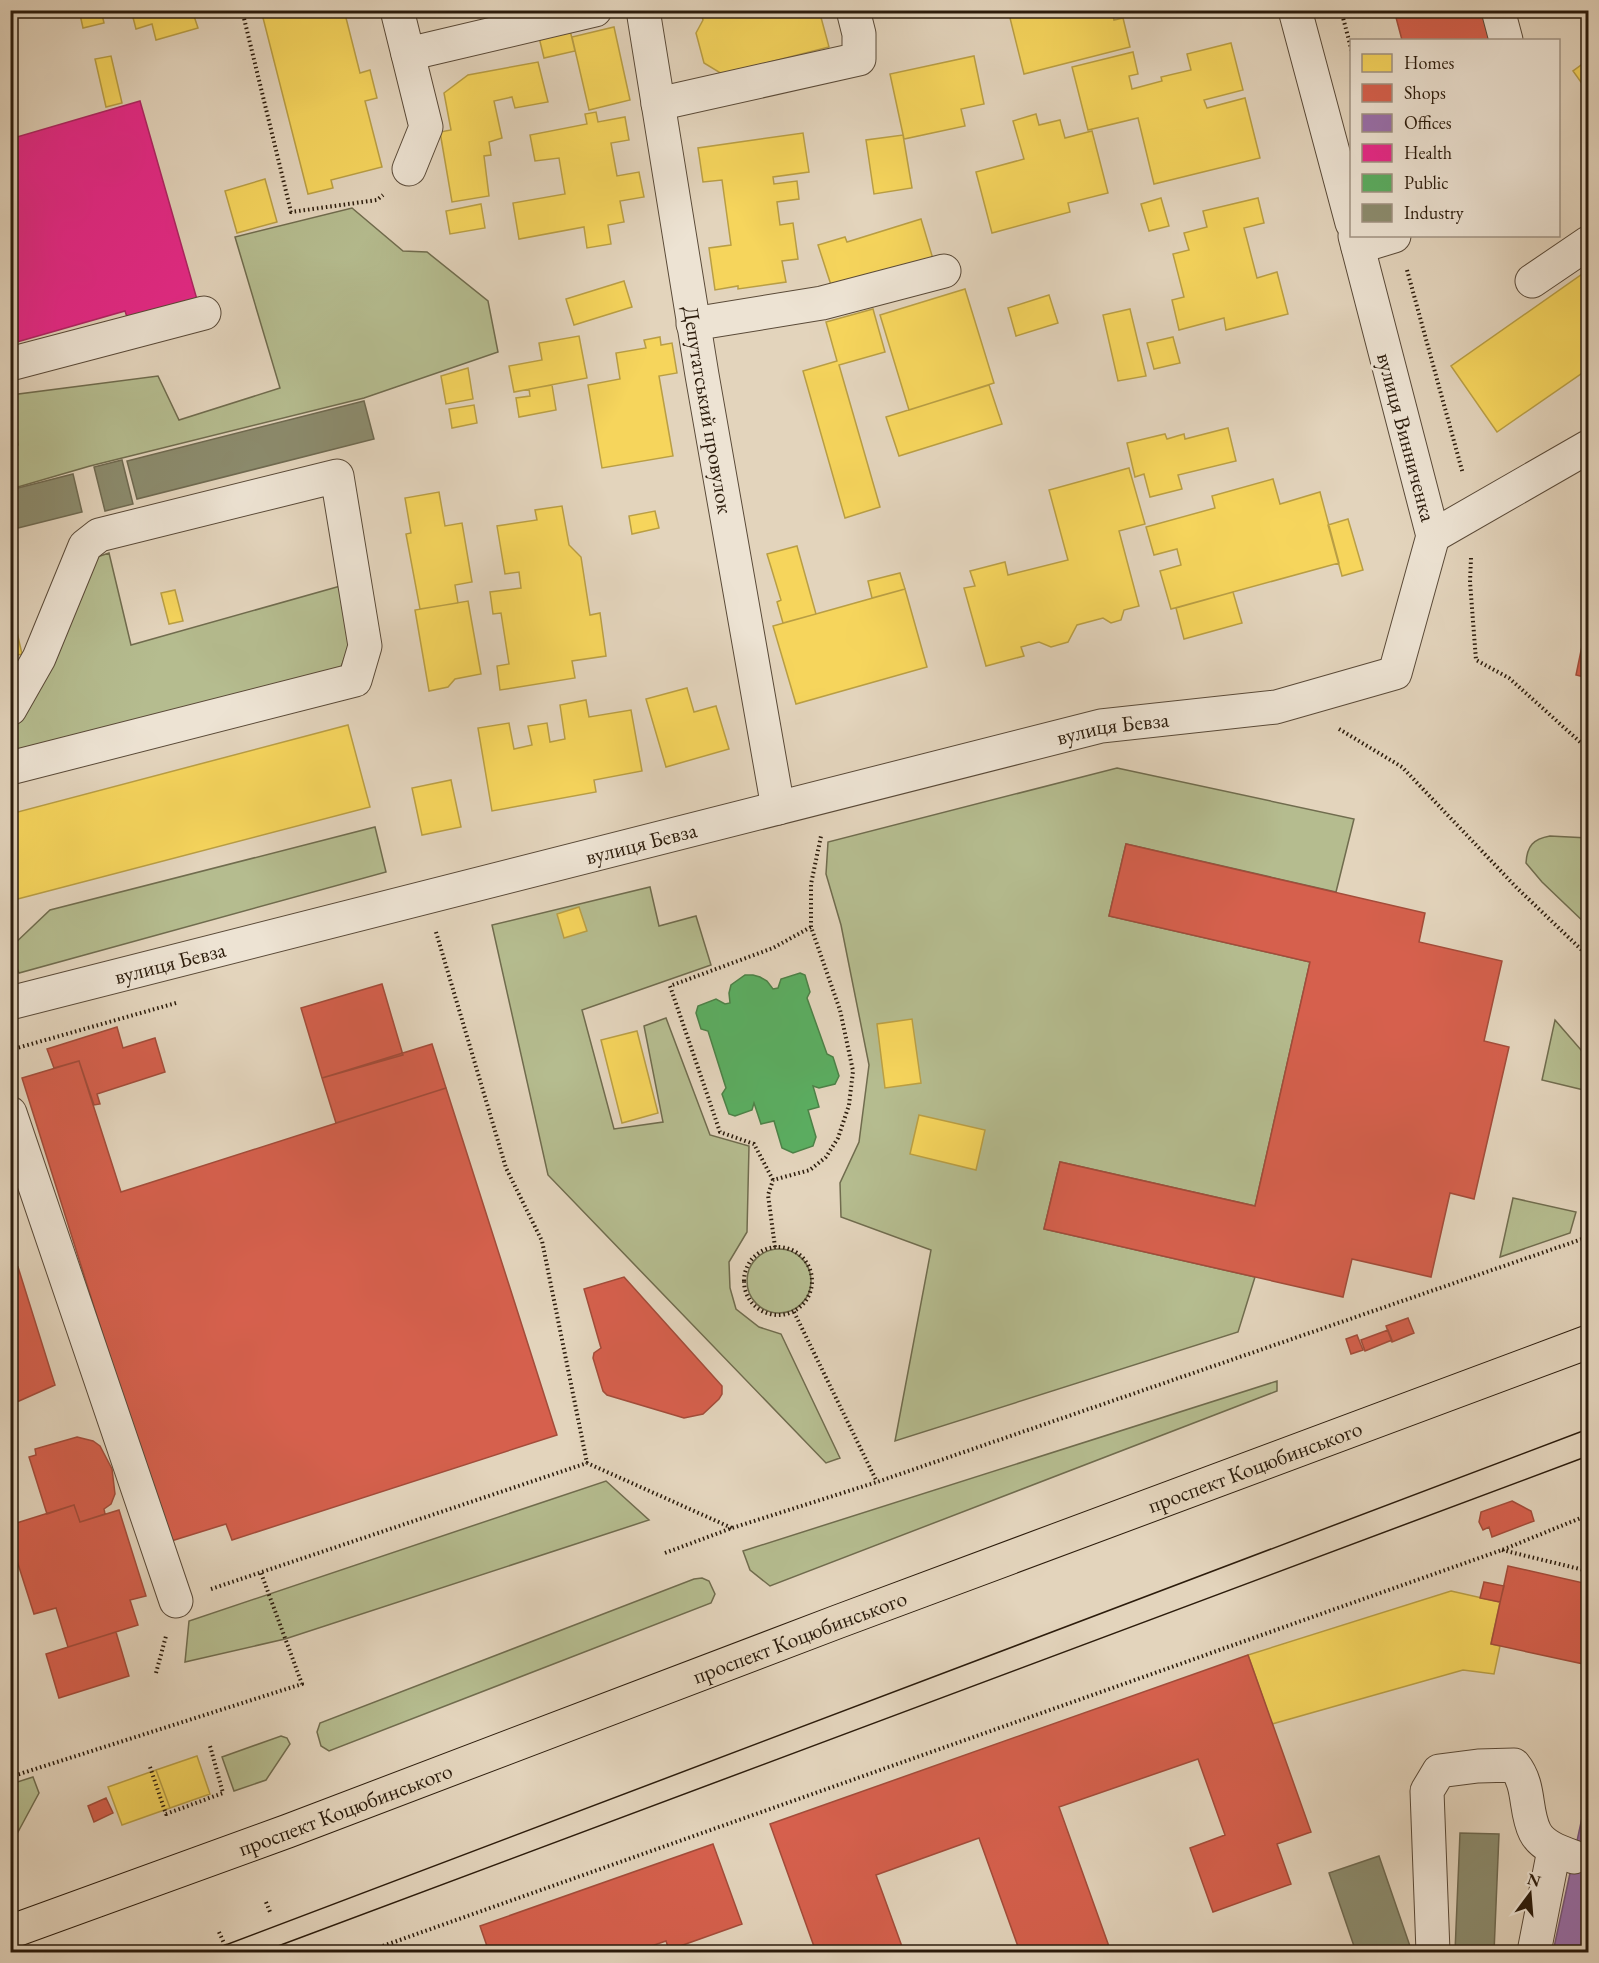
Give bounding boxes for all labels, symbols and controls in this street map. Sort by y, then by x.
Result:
legend [1350,39,1560,237]
text: Homes [1404,51,1455,74]
text: Shops [1404,81,1446,104]
text: Offices [1404,111,1452,134]
text: Health [1404,141,1452,164]
text: Public [1404,171,1448,194]
text: Industry [1404,201,1464,224]
street label: Депутатський провулок [676,304,740,516]
street label: вулиця Винниченка [1370,349,1443,525]
street label: вулиця Бевза [1053,705,1171,752]
street label: вулиця Бевза [582,815,700,871]
street label: вулиця Бевза [111,935,229,991]
street label: проспект Коцюбинського [1144,1413,1366,1520]
street label: проспект Коцюбинського [688,1583,911,1691]
street label: проспект Коцюбинського [234,1756,457,1863]
north arrow [1500,1864,1560,1924]
text: N [1525,1868,1543,1892]

